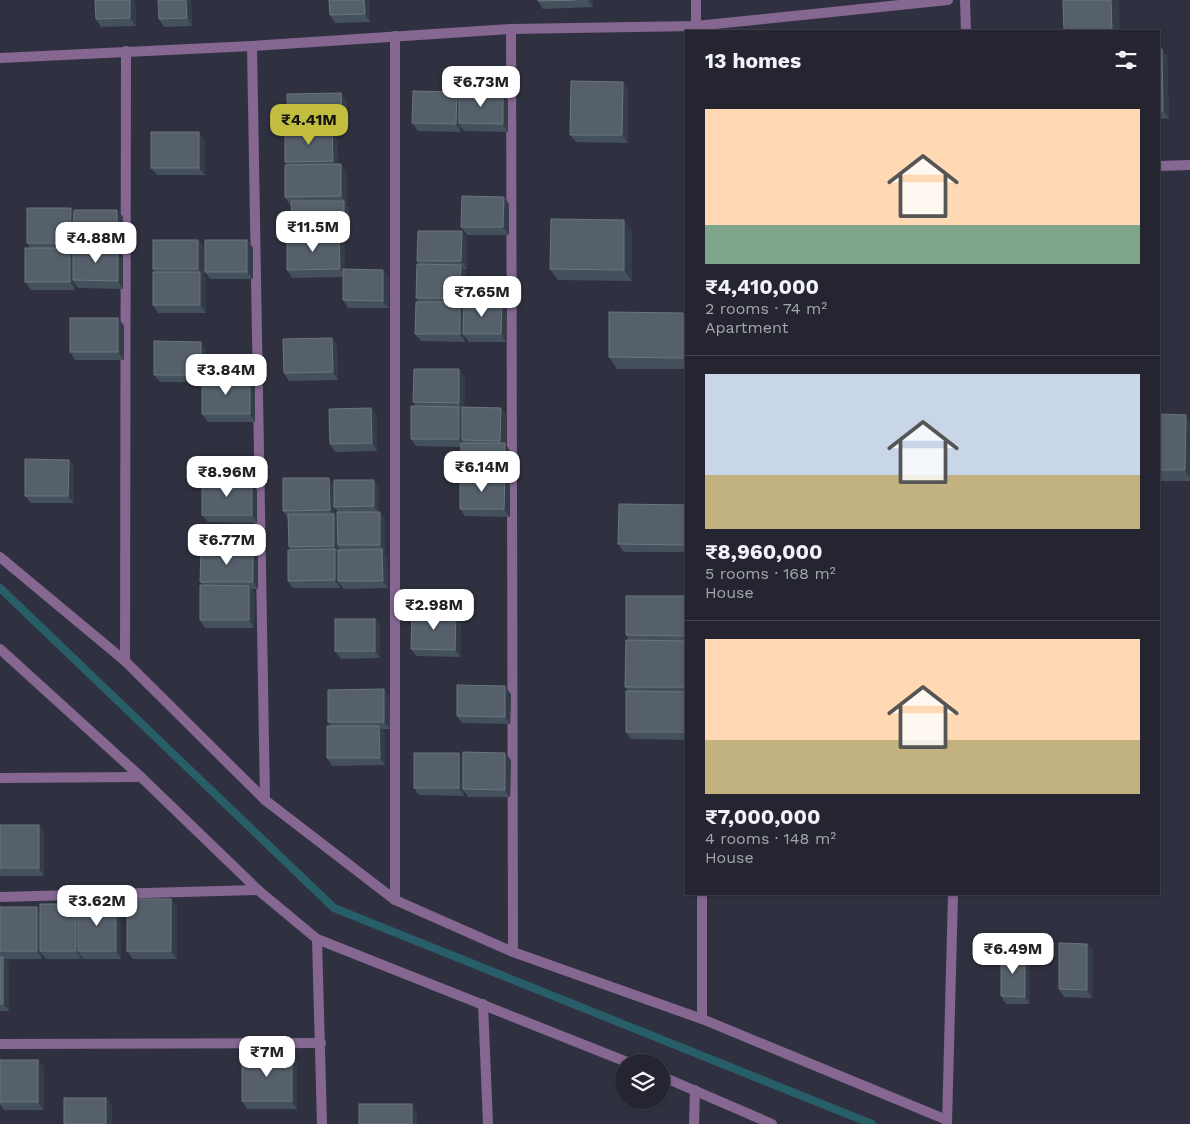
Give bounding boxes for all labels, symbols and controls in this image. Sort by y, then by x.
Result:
icon: filters [1112,46,1140,74]
text: 13 homes [705,48,801,73]
pin: ₹6.73M [440,66,522,108]
text: ₹6.73M [453,72,509,91]
pin: ₹4.41M [268,104,350,146]
text: ₹4.41M [281,110,337,129]
icon: home [878,141,968,231]
pin: ₹11.5M [272,210,354,253]
text: ₹11.5M [287,217,339,236]
pin: ₹4.88M [55,222,137,264]
text: ₹4.88M [66,228,126,247]
text: ₹4,410,000 [705,274,819,299]
pin: ₹7.65M [441,276,523,318]
text: ₹7.65M [454,282,510,301]
text: 2 rooms · 74 m² [705,299,827,318]
text: Apartment [705,318,788,337]
pin: ₹3.84M [185,354,267,396]
text: ₹3.84M [197,360,255,379]
icon: home [878,407,968,497]
pin: ₹6.14M [441,450,523,493]
pin: ₹8.96M [186,456,268,498]
text: ₹6.14M [455,457,509,476]
text: ₹8.96M [198,462,256,481]
pin: ₹6.77M [186,524,268,566]
text: ₹6.77M [199,530,255,549]
text: ₹8,960,000 [705,539,823,564]
text: 5 rooms · 168 m² [705,564,836,583]
text: House [705,583,754,602]
pin: ₹2.98M [393,588,475,631]
text: ₹2.98M [405,595,463,614]
icon: home [878,672,968,762]
text: ₹7,000,000 [705,804,821,829]
text: 4 rooms · 148 m² [705,829,836,848]
text: House [705,848,754,867]
pin: ₹3.62M [56,884,138,927]
text: ₹3.62M [68,891,126,910]
pin: ₹6.49M [972,932,1054,975]
text: ₹6.49M [984,939,1042,958]
pin: ₹7M [243,1036,291,1078]
text: ₹7M [250,1042,284,1061]
map controls [615,1054,670,1109]
button: layers [615,1054,670,1109]

